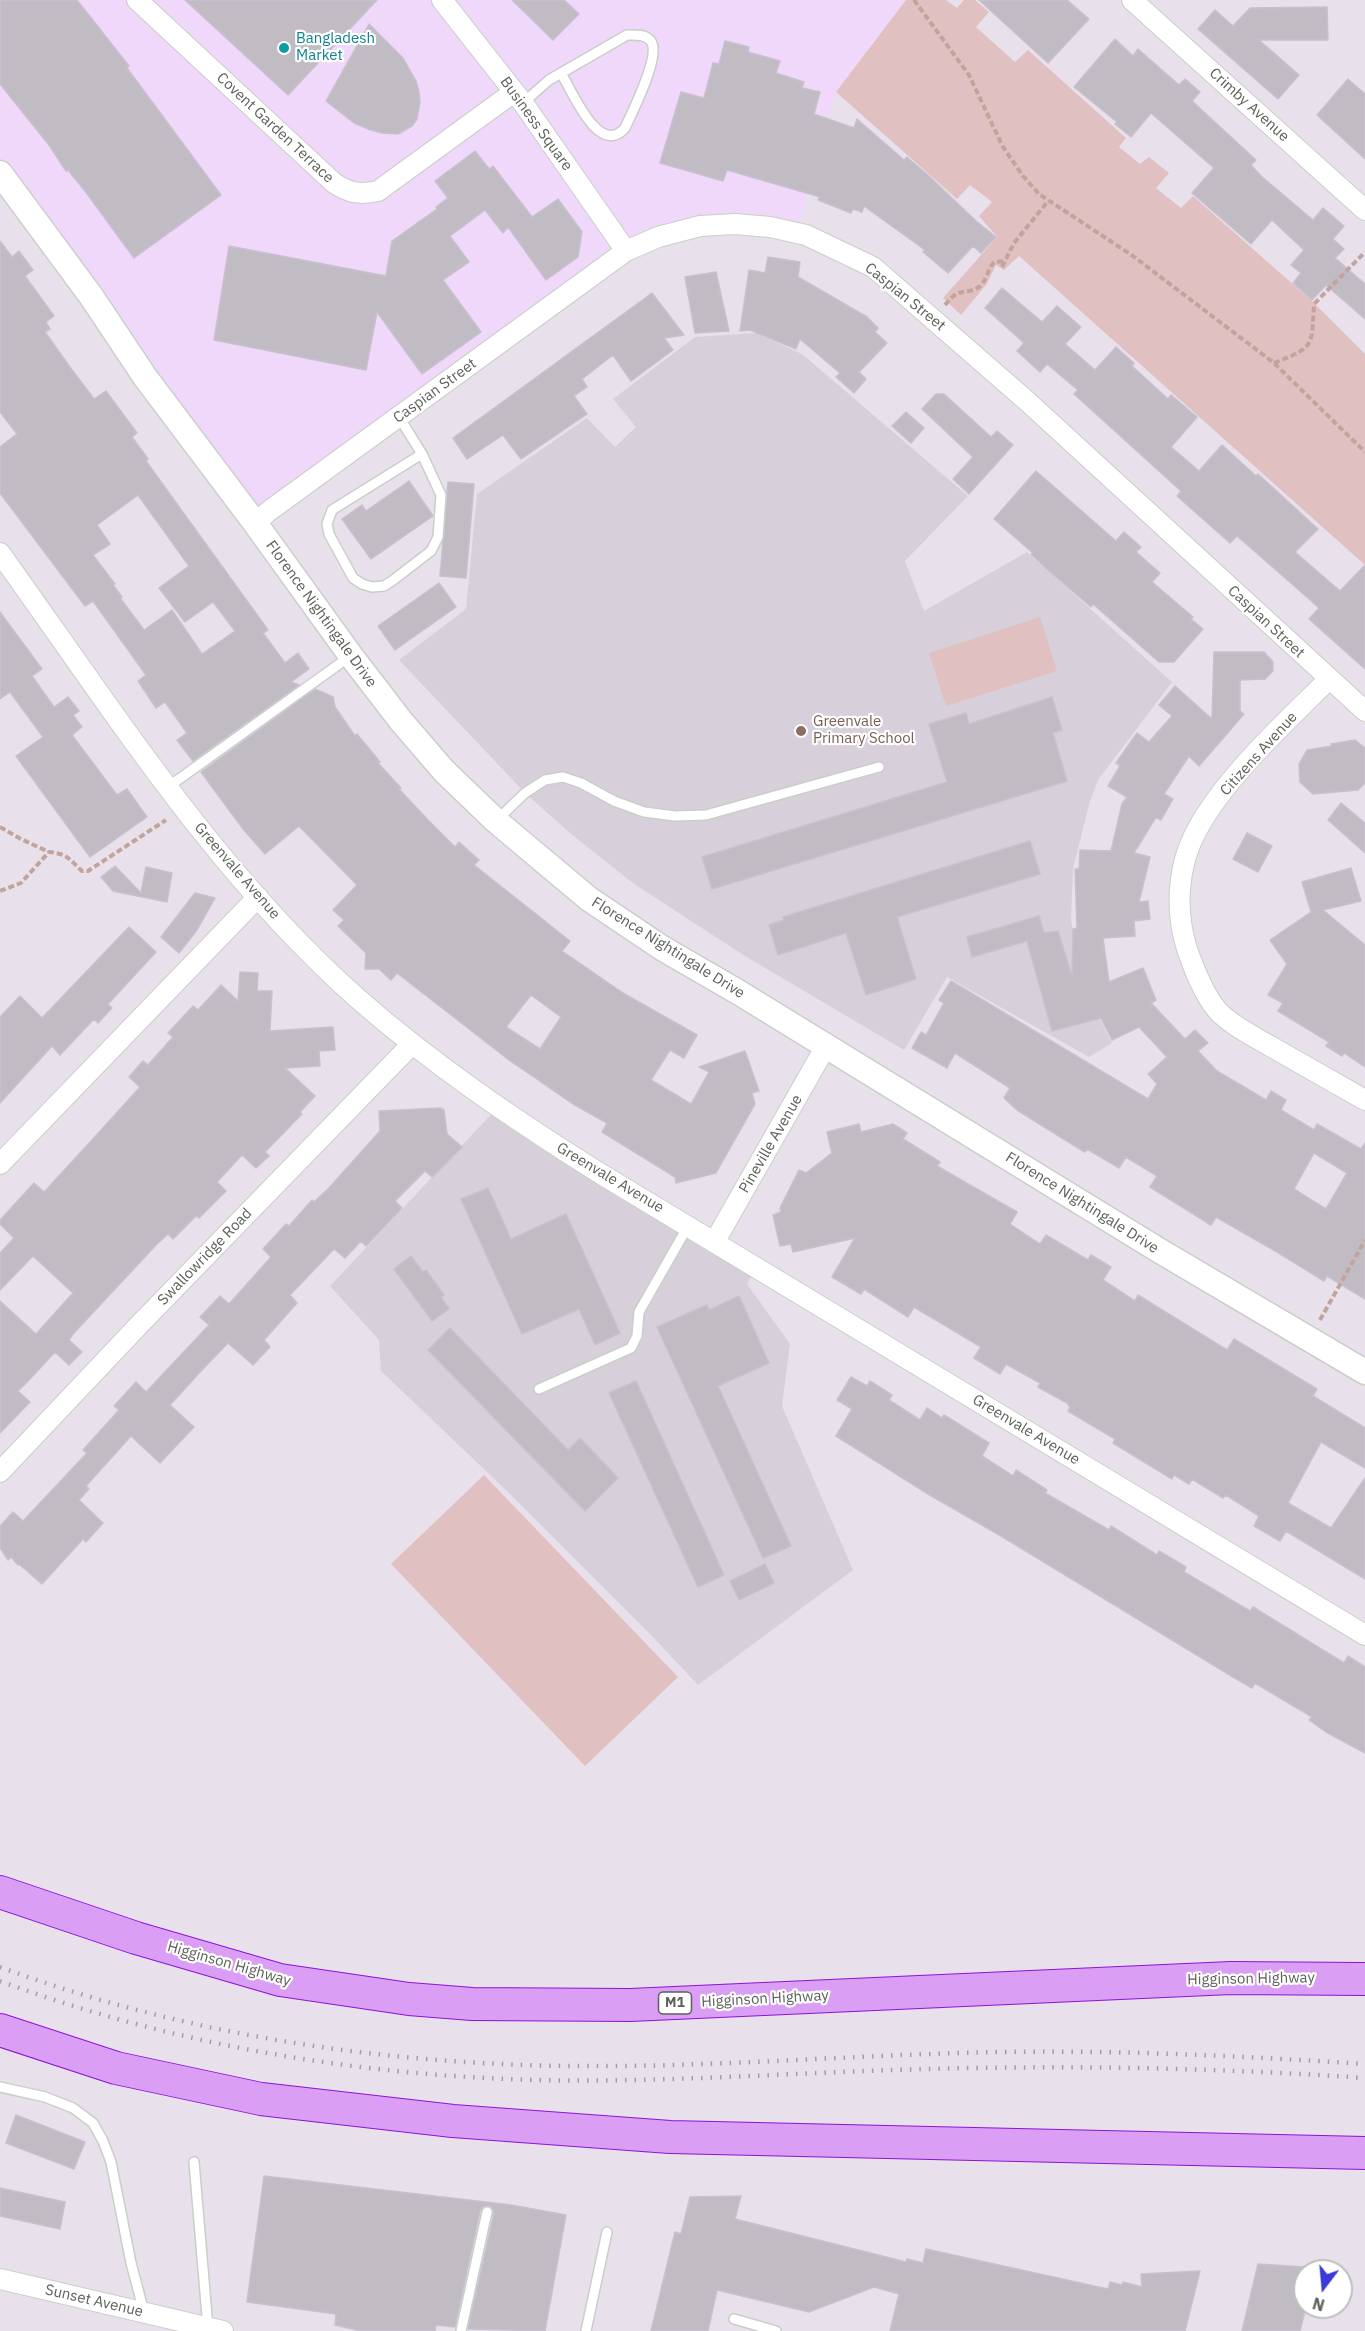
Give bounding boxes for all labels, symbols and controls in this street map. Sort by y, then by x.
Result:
place label: Bangladesh Market [296,30,375,65]
marker: Bangladesh Market [277,41,291,55]
street label: Crimby Avenue [1205,64,1293,146]
street label: Covent Garden Terrace [213,69,337,187]
street label: Business Square [496,73,576,175]
street label: Caspian Street [861,259,949,335]
street label: Caspian Street [390,355,480,427]
street label: Florence Nightingale Drive [262,537,380,691]
street label: Caspian Street [1224,582,1308,662]
street label: Citizens Avenue [1217,708,1301,800]
place label: Greenvale Primary School [813,713,915,748]
marker: Greenvale Primary School [794,724,808,738]
street label: Greenvale Avenue [190,819,284,923]
street label: Florence Nightingale Drive [588,893,748,1003]
street label: Pineville Avenue [736,1092,806,1196]
street label: Greenvale Avenue [553,1139,667,1217]
street label: Florence Nightingale Drive [1002,1148,1162,1258]
street label: Swallowridge Road [154,1205,256,1309]
street label: Greenvale Avenue [969,1391,1083,1469]
street label: Higginson Highway [165,1938,293,1990]
street label: Higginson Highway [1187,1969,1315,1989]
street label: Higginson Highway [701,1987,829,2011]
road number: M1 [658,1992,692,2014]
north arrow [1293,2259,1353,2319]
street label: Sunset Avenue [43,2281,145,2321]
text: N [1310,2293,1327,2316]

